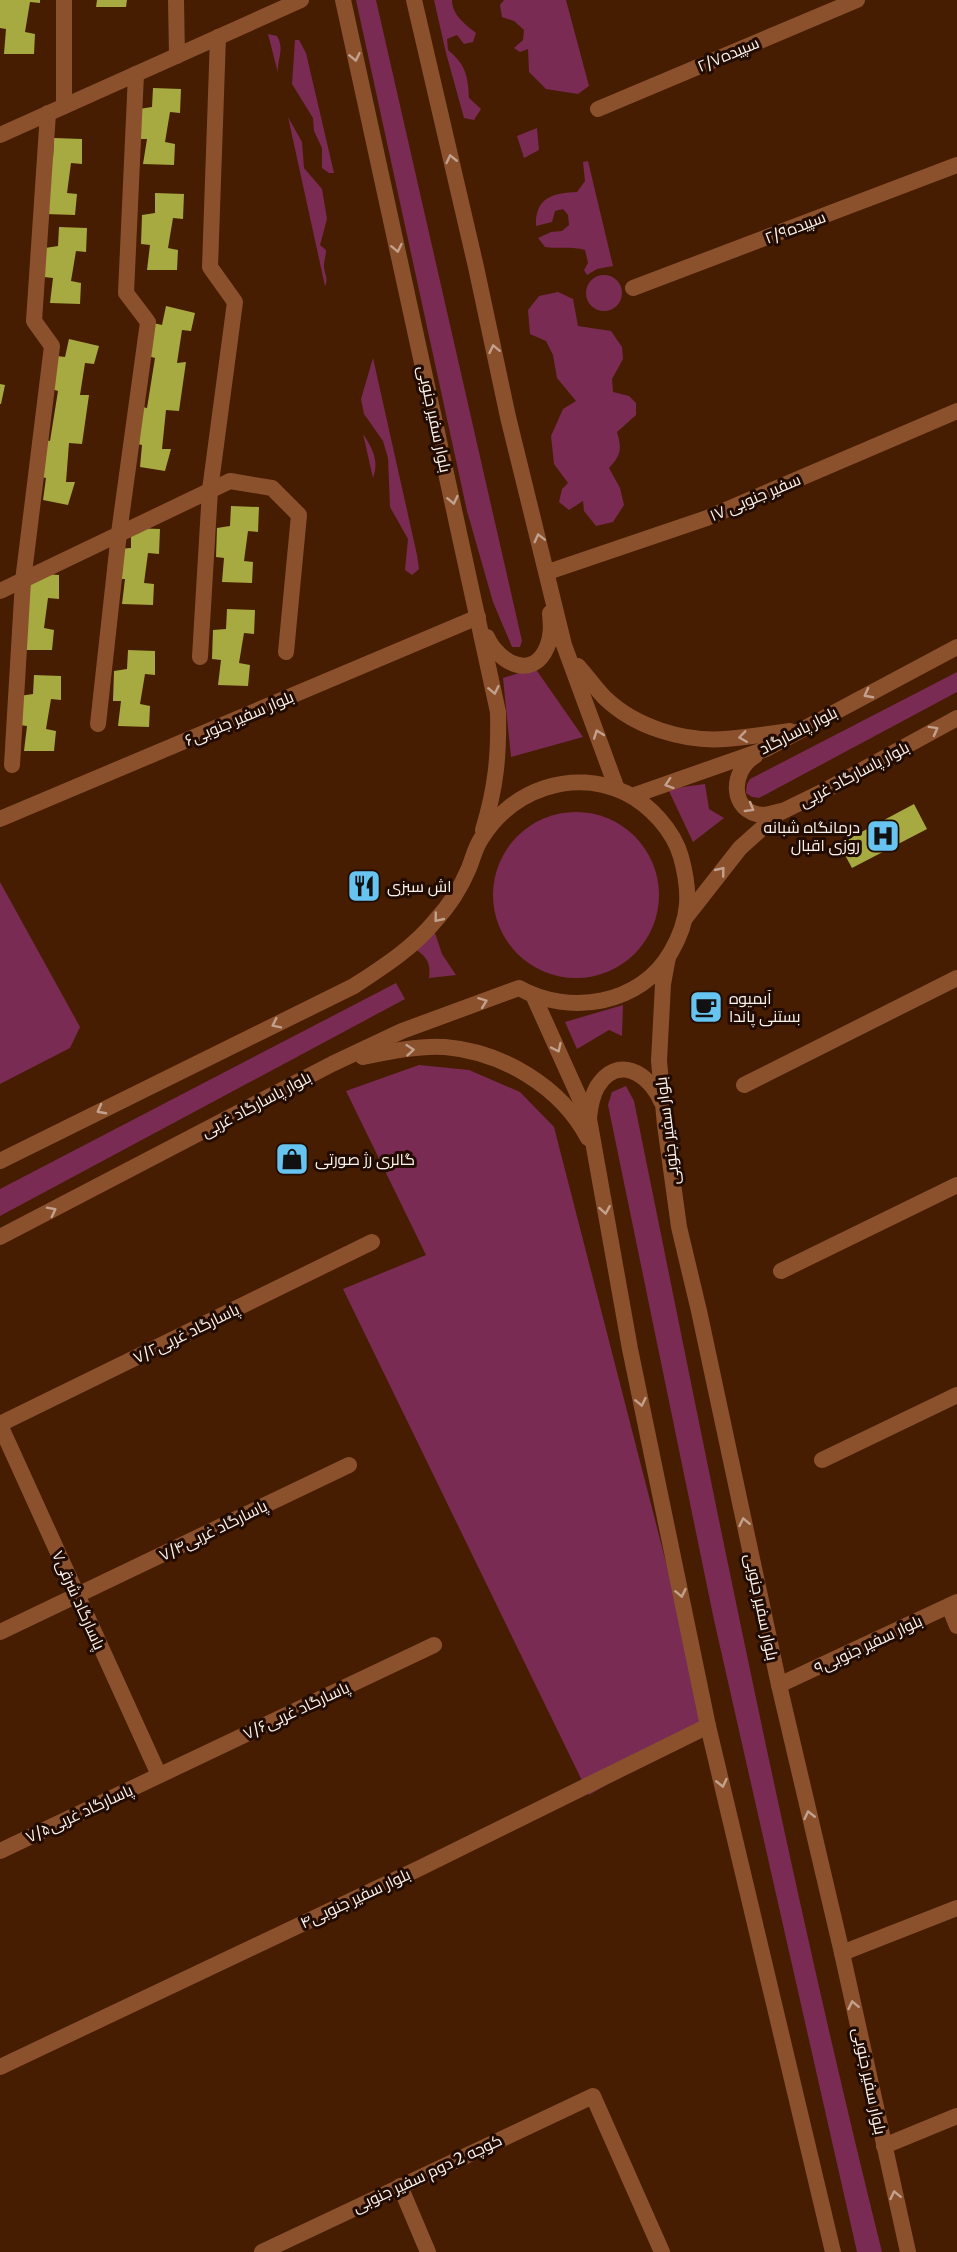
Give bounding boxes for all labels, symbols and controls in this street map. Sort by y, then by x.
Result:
street label: سپیده۲/۷ [694,32,762,77]
one-way arrow [348,52,361,62]
one-way arrow [445,154,458,164]
street label: سپیده۲/۹ [762,206,829,249]
one-way arrow [390,242,403,252]
one-way arrow [488,344,501,354]
street label: بلوار سفیر جنوبی [413,364,456,474]
street label: سفیر جنوبی ۱۷ [707,469,804,526]
one-way arrow [445,494,458,504]
one-way arrow [534,534,547,544]
one-way arrow [487,685,500,695]
street label: بلوار سفیر جنوبی۶ [182,686,297,751]
one-way arrow [864,687,875,698]
street label: بلوار پاسارگاد [756,702,841,760]
one-way arrow [928,726,938,737]
one-way arrow [592,729,605,740]
one-way arrow [738,730,748,742]
street label: بلوار پاسارگاد غربی [796,737,913,813]
one-way arrow [664,776,675,789]
one-way arrow [744,801,754,812]
place label: درمانگاه شبانه روزی اقبال [763,817,860,856]
hospital icon: درمانگاه شبانه روزی اقبال [865,818,901,854]
one-way arrow [714,867,725,878]
restaurant icon: اش سبزی [346,868,382,904]
place label: اش سبزی [387,876,452,897]
one-way arrow [434,911,445,922]
place label: آبمیوه بستنی پاندا [729,988,801,1028]
cafe icon: آبمیوه بستنی پاندا [688,989,724,1025]
one-way arrow [477,997,488,1009]
one-way arrow [272,1016,283,1028]
one-way arrow [550,1042,562,1053]
one-way arrow [406,1044,415,1057]
street label: بلوار پاسارگاد غربی [198,1067,315,1143]
street label: بلوار سفیر جنوبی [650,1076,685,1186]
one-way arrow [97,1103,108,1114]
shop icon: گالری رژ صورتی [274,1141,310,1177]
place label: گالری رژ صورتی [315,1149,415,1170]
one-way arrow [599,1205,611,1215]
one-way arrow [46,1206,57,1218]
street label: پاسارگاد غربی۷/۲ [130,1298,244,1369]
one-way arrow [634,1397,647,1407]
street label: پاسارگاد غربی۷/۴ [156,1495,272,1567]
one-way arrow [738,1517,751,1527]
street label: پاسارگاد شرقی۷ [46,1547,110,1654]
street label: بلوار سفیر جنوبی [740,1552,783,1662]
one-way arrow [673,1587,686,1597]
street label: بلوار سفیر جنوبی۹ [811,1610,926,1679]
street label: پاسارگاد غربی۷/۶ [240,1676,354,1745]
one-way arrow [714,1778,727,1788]
street label: پاسارگاد غربی۷/۵ [22,1779,137,1848]
one-way arrow [803,1810,816,1820]
street label: بلوار سفیر جنوبی۴ [297,1864,414,1933]
one-way arrow [847,2000,860,2010]
street label: بلوار سفیر جنوبی [848,2026,891,2136]
street label: کوچه 2 دوم سفیر جنوبی [349,2130,506,2218]
one-way arrow [889,2190,902,2200]

